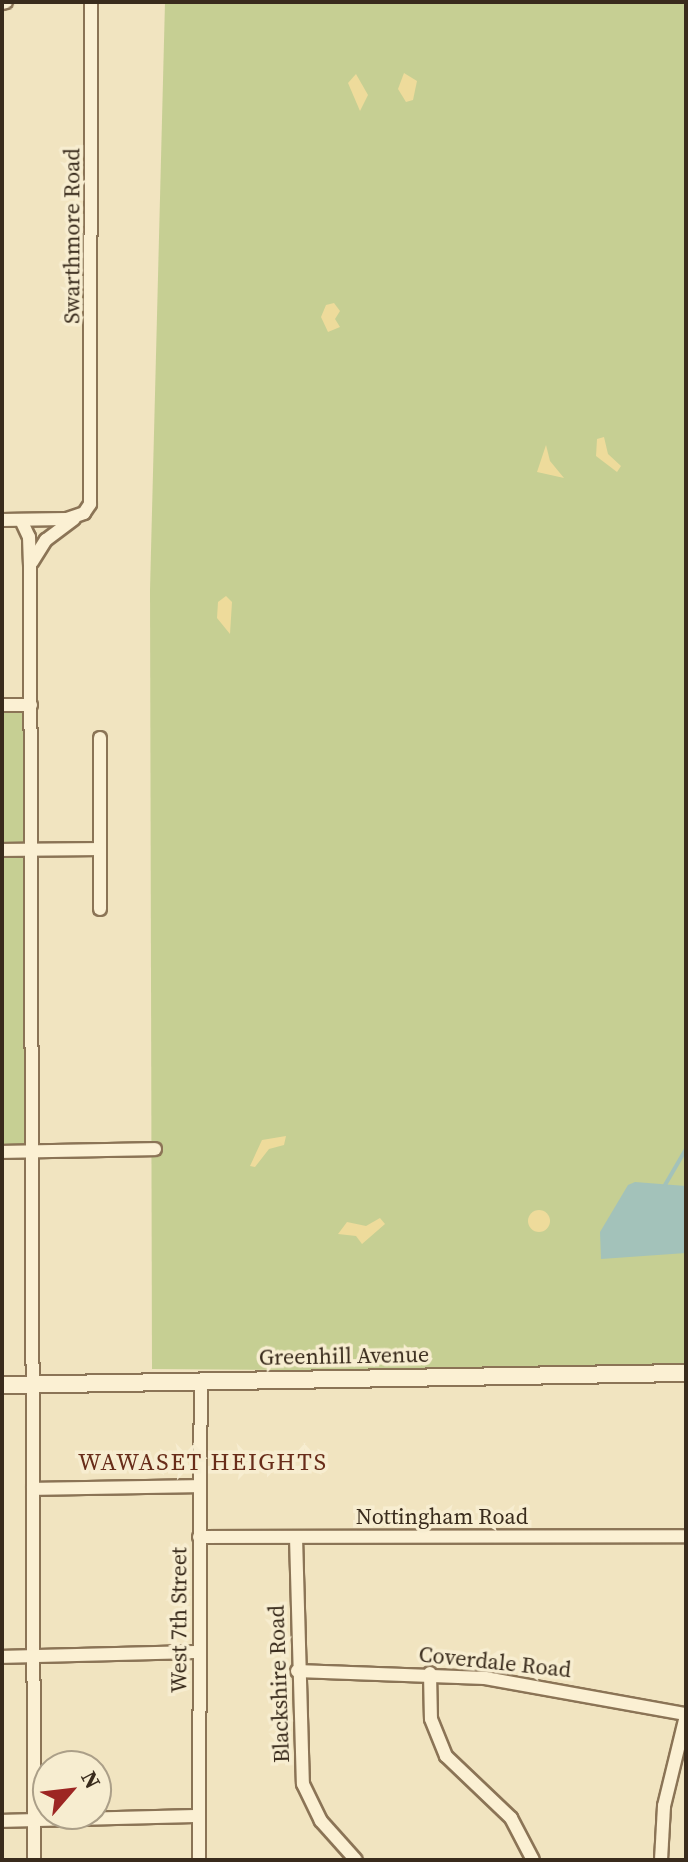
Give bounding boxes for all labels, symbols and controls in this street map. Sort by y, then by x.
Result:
street label: Swarthmore Road [59,148,85,324]
street label: Greenhill Avenue [259,1341,429,1371]
district label: WAWASET HEIGHTS [78,1448,328,1476]
street label: Nottingham Road [356,1504,528,1530]
street label: West 7th Street [166,1547,192,1693]
street label: Blackshire Road [263,1605,295,1763]
street label: Coverdale Road [417,1641,573,1683]
north arrow [32,1750,112,1830]
text: N [74,1766,108,1794]

